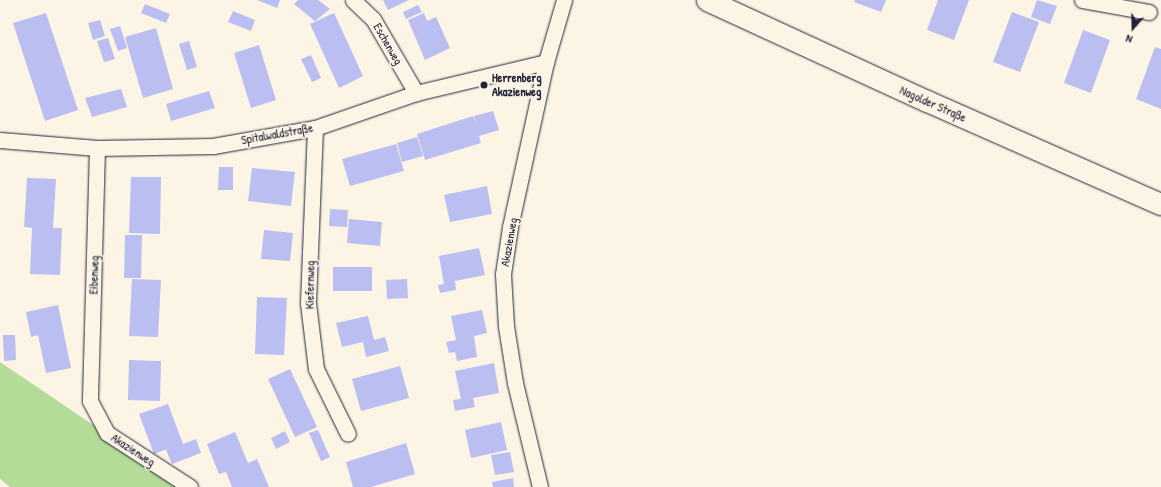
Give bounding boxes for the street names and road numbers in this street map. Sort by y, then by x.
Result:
street label: Eschenweg [370,21,406,67]
street label: Nagolder Straße [897,83,969,125]
street label: Spitalwaldstraße [240,121,314,147]
street label: Akazienweg [498,217,520,267]
street label: Eibenweg [86,255,102,295]
street label: Kiefernweg [302,261,318,309]
street label: Akazienweg [108,431,158,469]

